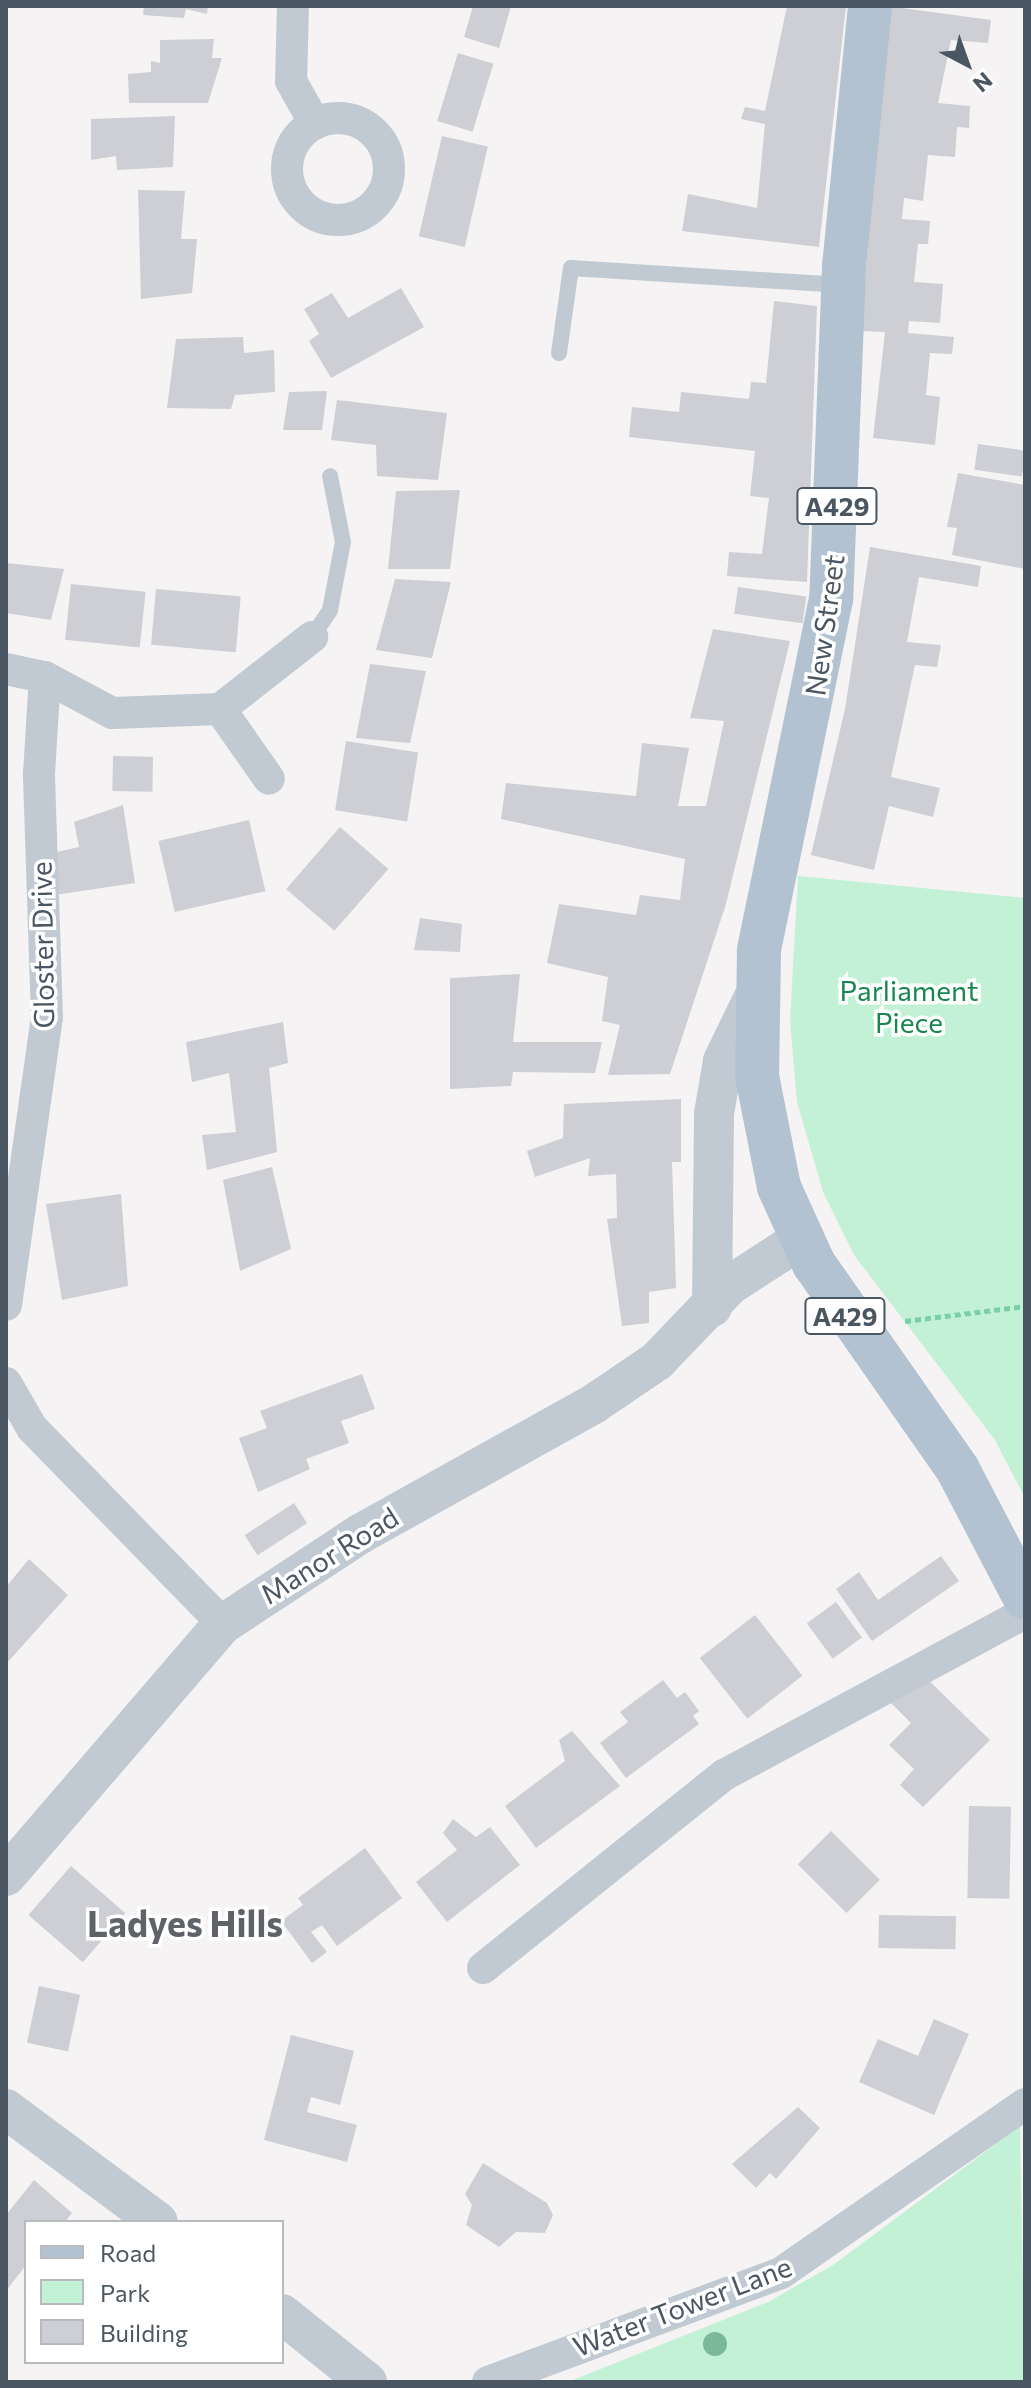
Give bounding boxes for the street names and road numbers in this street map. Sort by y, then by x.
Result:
road number: A429 [795,484,879,528]
street label: New Street [797,552,851,698]
street label: Gloster Drive [24,861,60,1029]
road number: A429 [803,1294,887,1338]
street label: Manor Road [254,1499,404,1611]
street label: Water Tower Lane [568,2249,796,2363]

